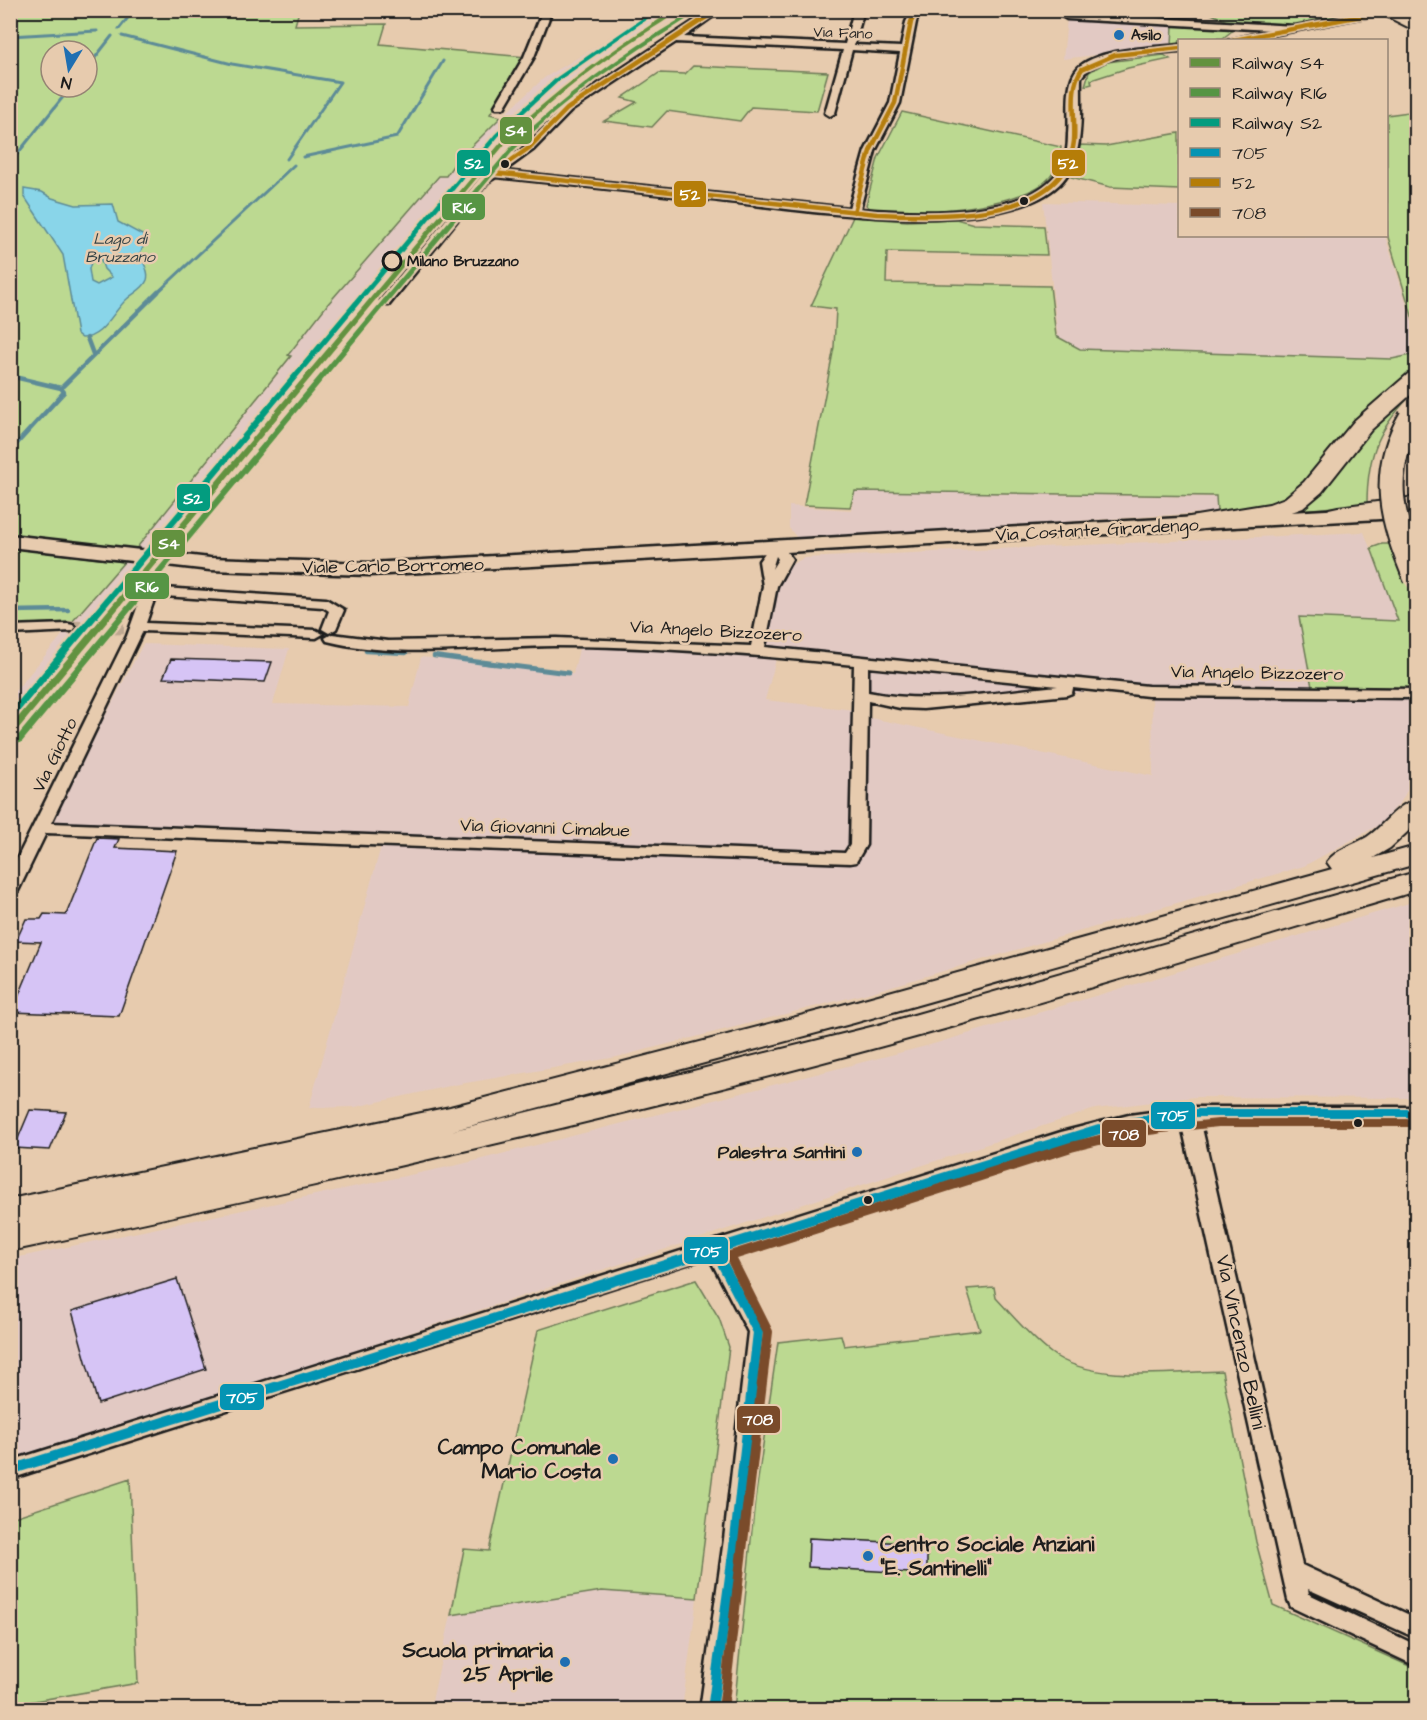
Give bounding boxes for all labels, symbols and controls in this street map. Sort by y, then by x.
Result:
street label: Via Fano [813,21,874,45]
place label: Asilo [1131,25,1162,46]
marker: Asilo [1112,28,1126,42]
north arrow [39,39,99,99]
legend [1178,39,1388,237]
text: Railway S4 [1232,51,1324,77]
text: N [59,71,73,94]
text: Railway R16 [1232,81,1327,107]
text: Railway S2 [1232,111,1323,137]
line badge: S4 [499,116,533,145]
text: S4 [504,120,527,142]
text: 705 [1232,141,1267,166]
line badge: S2 [456,149,491,177]
line badge: 52 [1051,149,1086,177]
text: S2 [463,153,485,175]
text: 52 [1058,153,1079,175]
unlabelled marker [499,158,511,170]
text: 52 [1232,171,1256,196]
line badge: 52 [673,180,707,208]
text: 52 [680,184,701,206]
line badge: R16 [441,193,486,221]
unlabelled marker [1018,195,1030,207]
text: R16 [452,197,476,219]
text: 708 [1232,201,1266,226]
water label: Lago di Bruzzano [85,228,156,268]
marker: Milano Bruzzano [382,251,402,271]
place label: Milano Bruzzano [407,251,519,272]
line badge: S2 [176,483,211,512]
text: S2 [182,488,204,510]
street label: Via Costante Girardengo [995,512,1199,549]
line badge: S4 [151,529,186,558]
text: S4 [157,533,180,555]
street label: Viale Carlo Borromeo [302,552,484,580]
line badge: R16 [124,572,170,600]
text: R16 [135,576,159,598]
street label: Via Angelo Bizzozero [629,614,803,649]
street label: Via Angelo Bizzozero [1171,659,1343,688]
street label: Via Giotto [26,713,84,797]
street label: Via Giovanni Cimabue [460,813,631,843]
line badge: 705 [1150,1101,1196,1130]
text: 705 [1156,1105,1189,1127]
unlabelled marker [1352,1117,1364,1129]
line badge: 708 [1101,1119,1147,1148]
text: 708 [1108,1124,1140,1146]
place label: Palestra Santini [718,1140,845,1165]
marker: Palestra Santini [850,1145,864,1159]
unlabelled marker [862,1194,874,1206]
line badge: 705 [683,1236,729,1265]
text: 705 [689,1241,722,1263]
street label: Via Vincenzo Bellini [1208,1252,1274,1432]
line badge: 705 [219,1383,265,1411]
text: 705 [225,1387,258,1409]
line badge: 708 [736,1405,781,1434]
text: 708 [742,1409,774,1431]
place label: Campo Comunale Mario Costa [438,1433,602,1486]
marker: Campo Comunale Mario Costa [606,1452,620,1466]
place label: Centro Sociale Anziani "E. Santinelli" [880,1530,1095,1583]
marker: Centro Sociale Anziani "E. Santinelli" [861,1549,875,1563]
place label: Scuola primaria 25 Aprile [401,1636,554,1690]
marker: Scuola primaria 25 Aprile [558,1655,572,1669]

